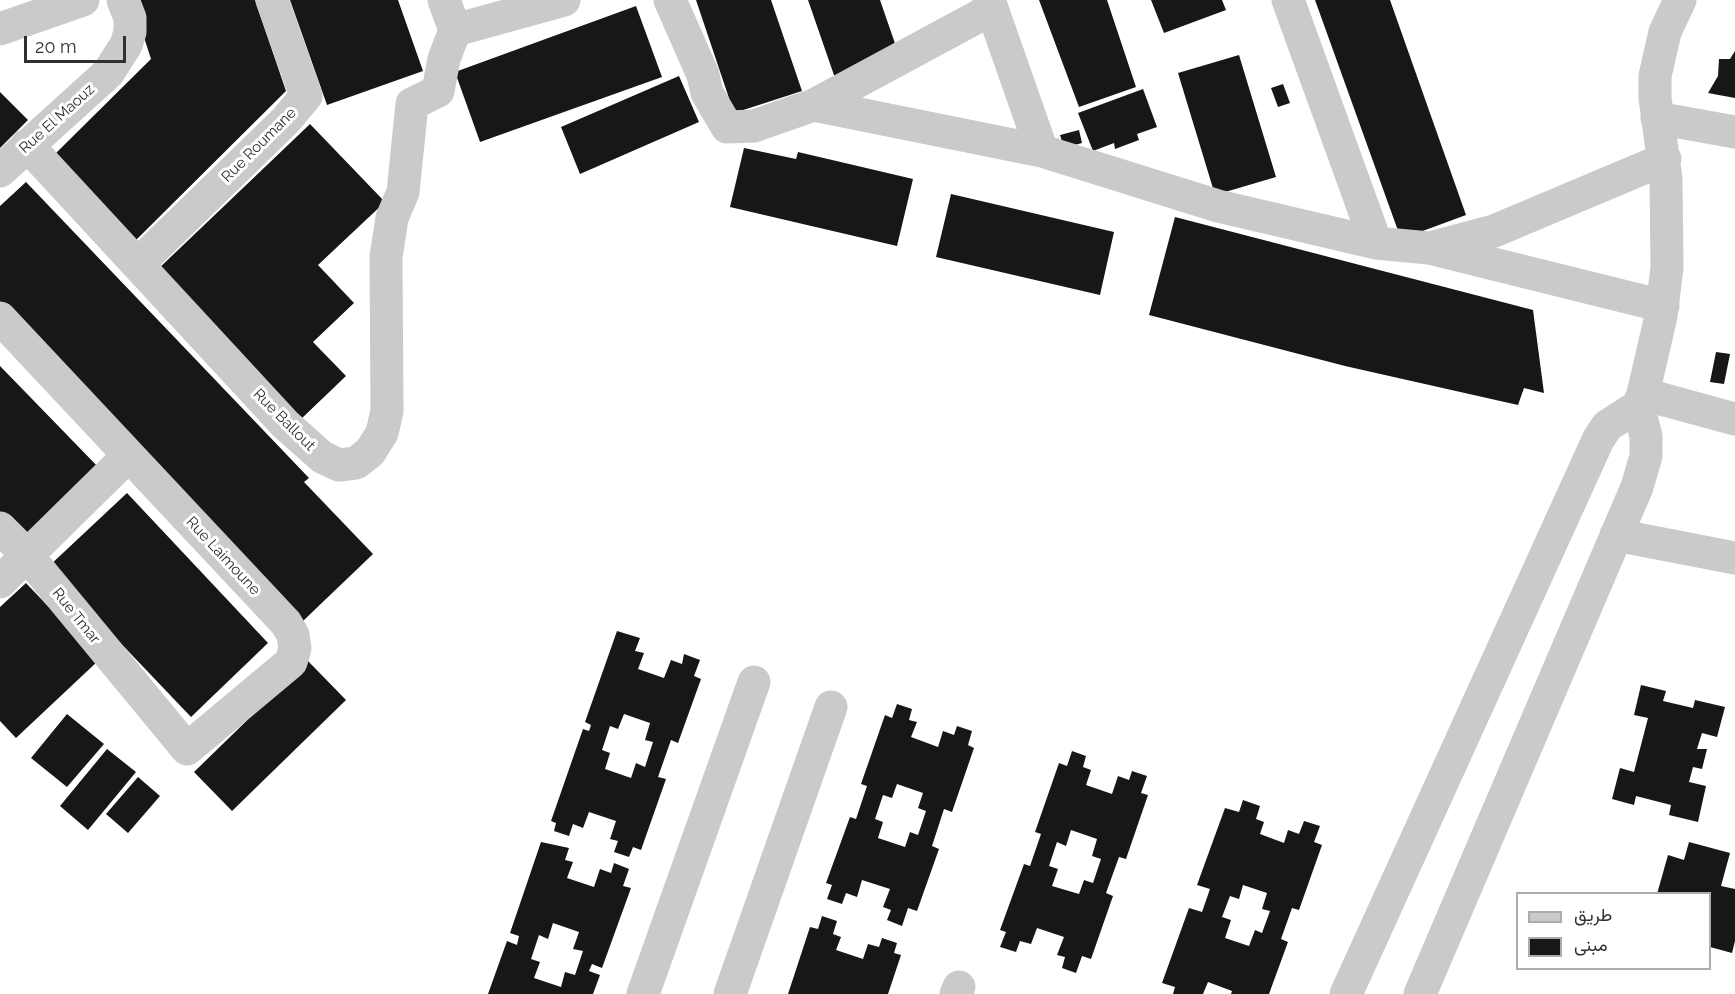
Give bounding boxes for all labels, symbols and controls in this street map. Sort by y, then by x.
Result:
scale bar [27,24,129,62]
text: 20 m [35,36,77,57]
street label: Rue El Maouz [16,81,98,157]
street label: Rue Roumane [218,104,300,186]
street label: Rue Ballout [249,385,319,455]
street label: Rue Laimoune [182,513,264,599]
street label: Rue Tmar [48,585,104,647]
legend [1516,892,1711,970]
text: طريق [1574,904,1612,925]
text: مبنى [1574,934,1608,955]

